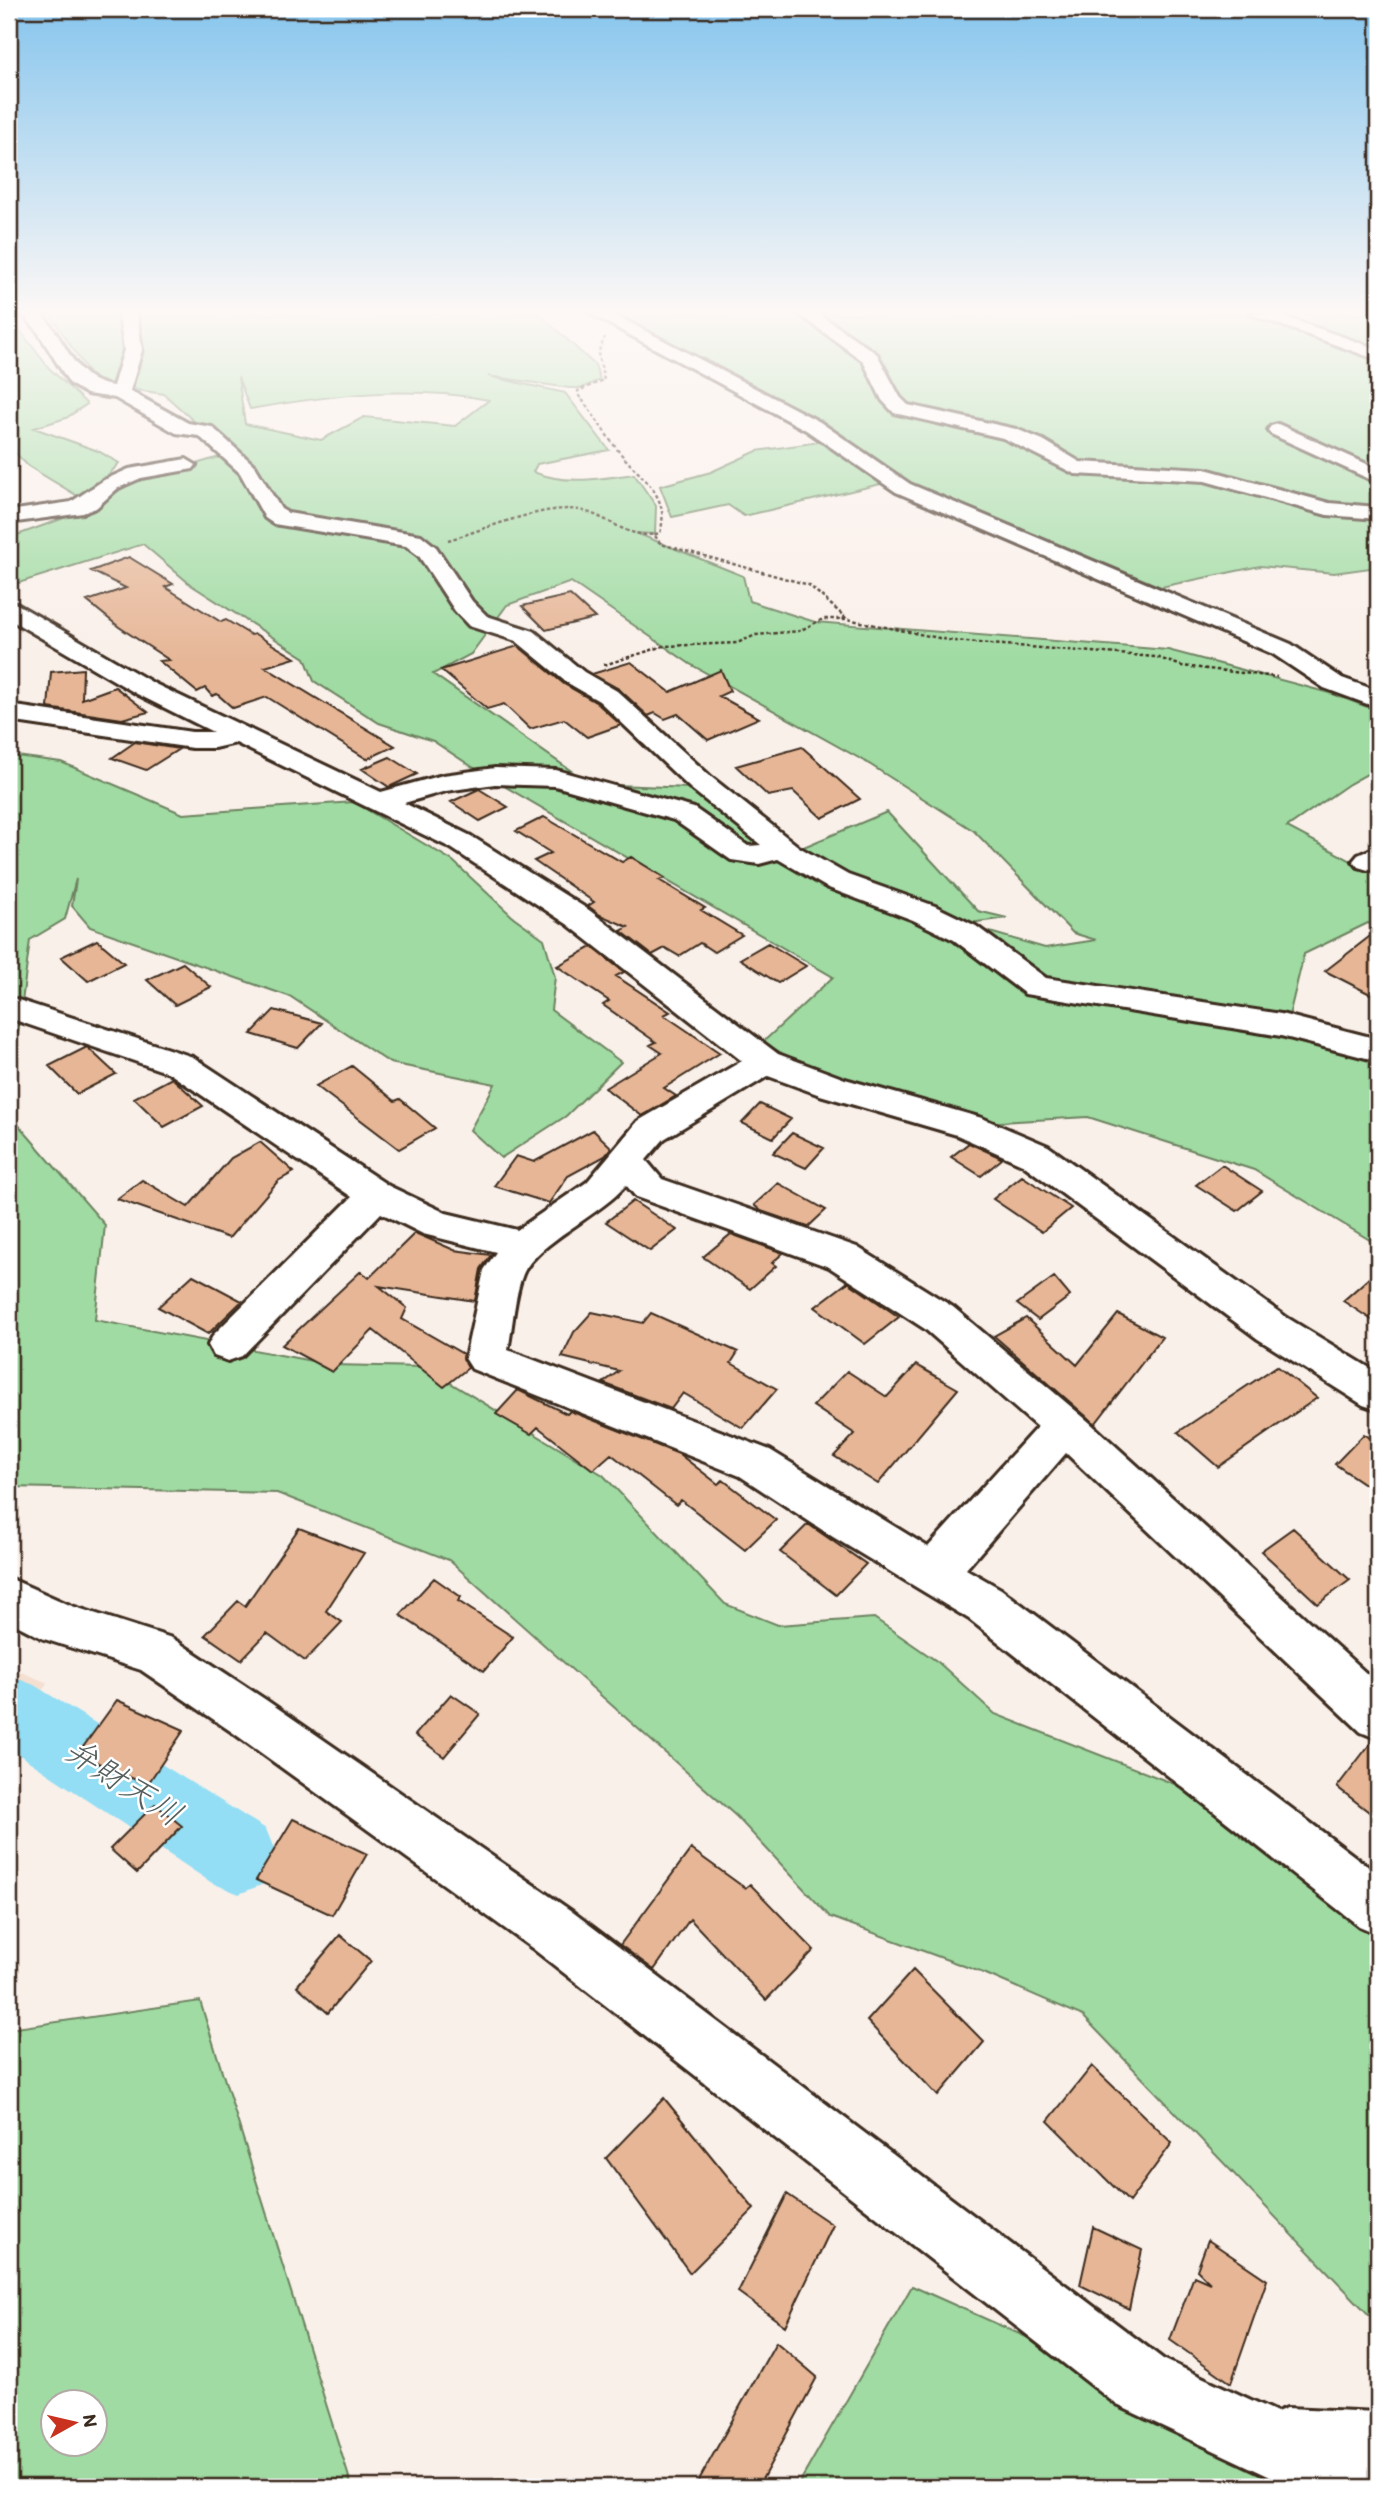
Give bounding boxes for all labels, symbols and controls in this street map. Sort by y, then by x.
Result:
water label: 弁財天川 [58,1730,190,1834]
north arrow [38,2388,108,2458]
text: N [78,2413,103,2429]

